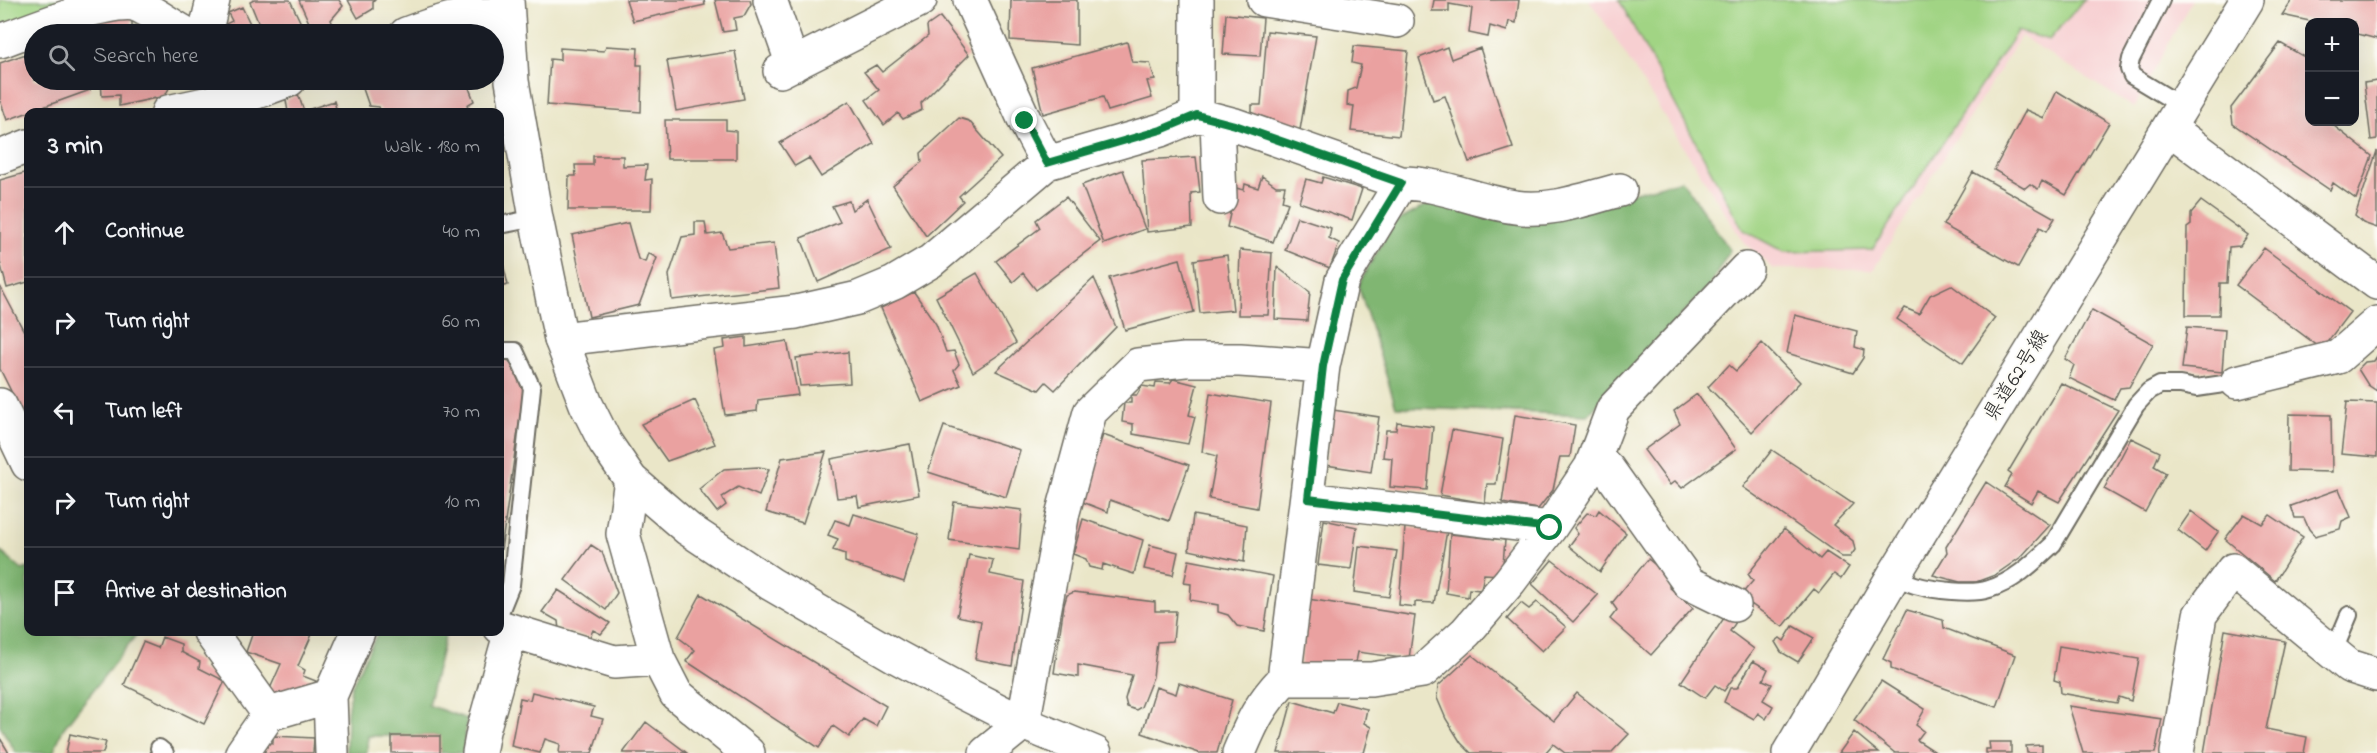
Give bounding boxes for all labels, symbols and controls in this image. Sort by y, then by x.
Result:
map controls [2305,18,2359,126]
button: + [2305,18,2359,72]
search box [24,24,504,90]
icon: search [45,41,78,74]
text: Search here [93,41,198,73]
button: − [2305,72,2359,126]
route end [1011,107,1037,133]
text: 3 min [48,128,103,166]
text: Walk · 180 m [384,133,480,162]
icon: ahead [48,216,81,249]
text: Continue [105,216,184,248]
text: 40 m [443,218,480,247]
icon: right [48,306,81,339]
text: Turn right [105,306,190,338]
text: 60 m [442,308,480,337]
street label: 県道62号線 [1977,324,2057,428]
icon: left [48,396,81,429]
text: Turn left [105,396,182,428]
text: 70 m [443,398,480,427]
icon: right [48,486,81,519]
text: Turn right [105,486,190,518]
text: 10 m [444,488,480,517]
route start [1536,514,1562,540]
icon: arrive [48,576,81,609]
text: Arrive at destination [105,576,287,608]

